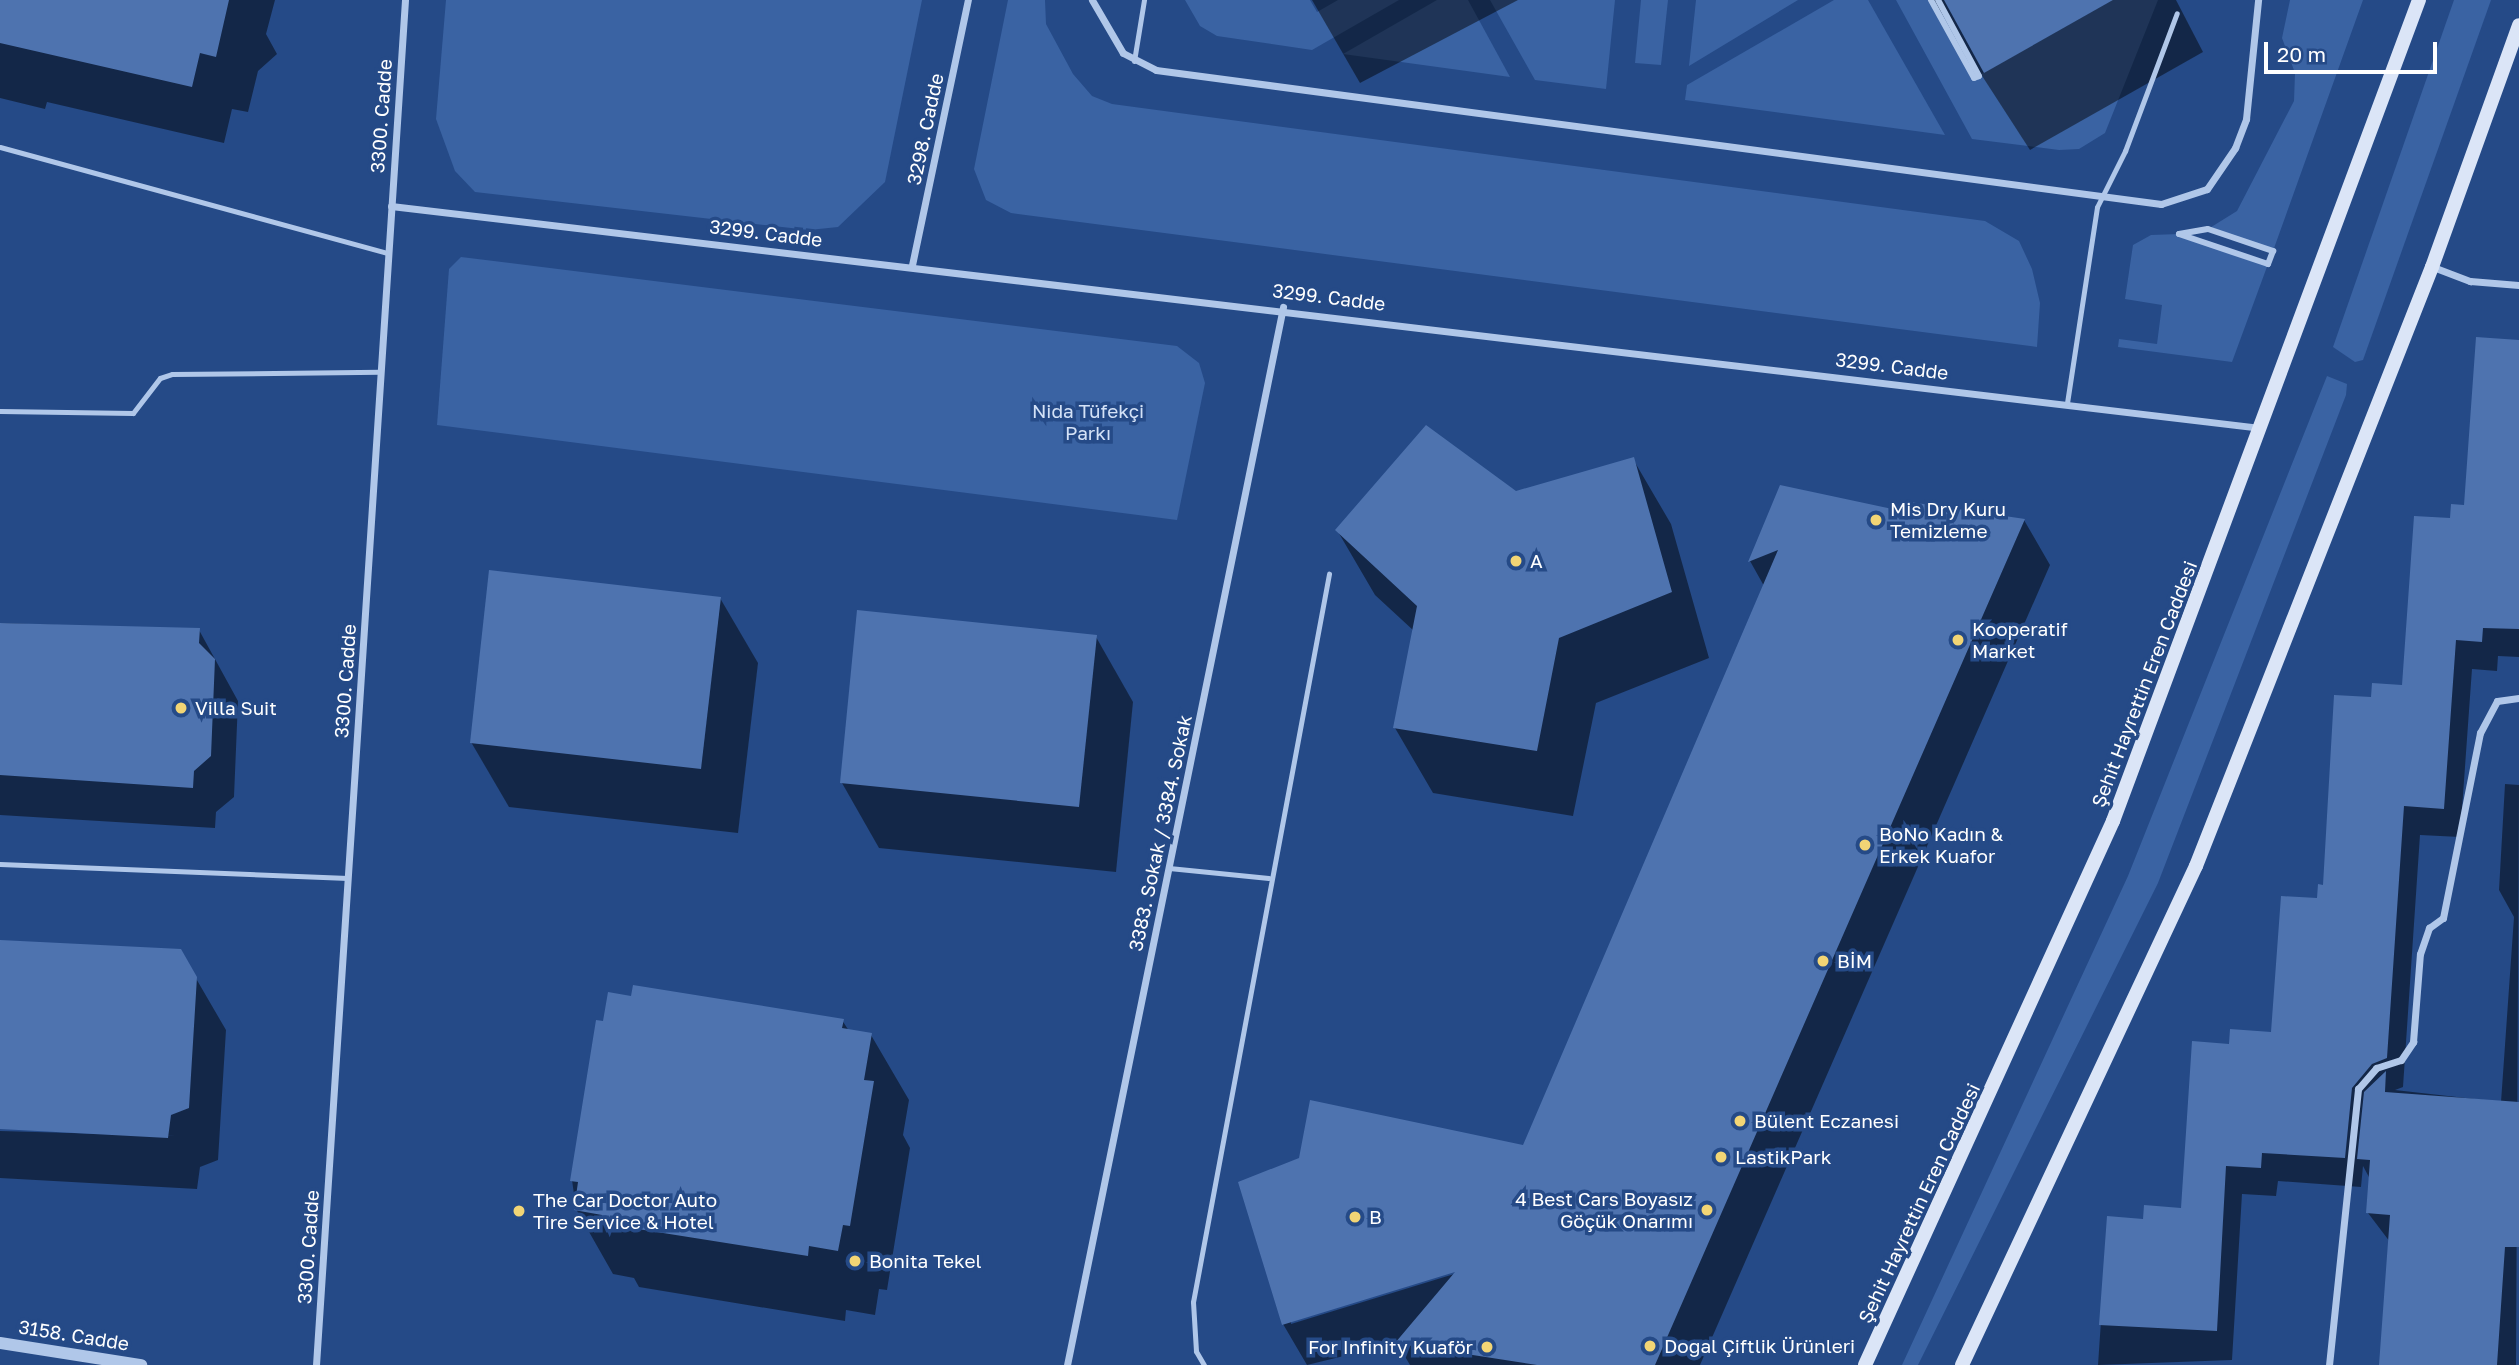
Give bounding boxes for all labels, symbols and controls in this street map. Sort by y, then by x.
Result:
scale bar [2267,28,2440,72]
text: 20 m [2277,41,2326,67]
street label: 3300. Cadde [366,58,396,174]
street label: 3298. Cadde [902,71,948,187]
street label: 3299. Cadde [708,215,824,251]
street label: 3299. Cadde [1271,279,1387,315]
street label: 3299. Cadde [1834,348,1950,384]
park label: Nida Tüfekçi Parkı [1032,400,1144,444]
place label: Mis Dry Kuru Temizleme [1890,498,2006,542]
marker: Mis Dry Kuru Temizleme [1868,512,1884,528]
place label: A [1530,550,1543,572]
marker: A [1508,553,1524,569]
street label: Şehit Hayrettin Eren Caddesi [2086,558,2202,810]
place label: Kooperatif Market [1972,618,2068,662]
street label: 3300. Cadde [330,623,360,739]
marker: Kooperatif Market [1950,632,1966,648]
place label: Villa Suit [195,697,277,719]
marker: Villa Suit [173,700,189,716]
street label: 3383. Sokak / 3384. Sokak [1124,713,1196,953]
place label: BoNo Kadın & Erkek Kuafor [1879,823,2003,867]
marker: BoNo Kadın & Erkek Kuafor [1857,837,1873,853]
place label: BİM [1837,950,1872,972]
marker: BİM [1815,953,1831,969]
street label: Şehit Hayrettin Eren Caddesi [1853,1079,1985,1327]
place label: Bülent Eczanesi [1754,1110,1899,1132]
marker: Bülent Eczanesi [1732,1113,1748,1129]
place label: LastikPark [1735,1146,1831,1168]
marker: LastikPark [1713,1149,1729,1165]
place label: 4 Best Cars Boyasız Göçük Onarımı [1515,1188,1693,1232]
street label: 3300. Cadde [293,1189,323,1305]
place label: The Car Doctor Auto Tire Service & Hotel [533,1189,717,1233]
marker: 4 Best Cars Boyasız Göçük Onarımı [1699,1202,1715,1218]
marker: The Car Doctor Auto Tire Service & Hotel [511,1203,527,1219]
place label: B [1369,1206,1382,1228]
marker: B [1347,1209,1363,1225]
place label: Bonita Tekel [869,1250,982,1272]
marker: Bonita Tekel [847,1253,863,1269]
street label: 3158. Cadde [17,1315,131,1355]
place label: Doğal Çiftlik Ürünleri [1664,1335,1855,1357]
place label: For Infinity Kuaför [1308,1336,1473,1358]
marker: Doğal Çiftlik Ürünleri [1642,1338,1658,1354]
marker: For Infinity Kuaför [1479,1339,1495,1355]

